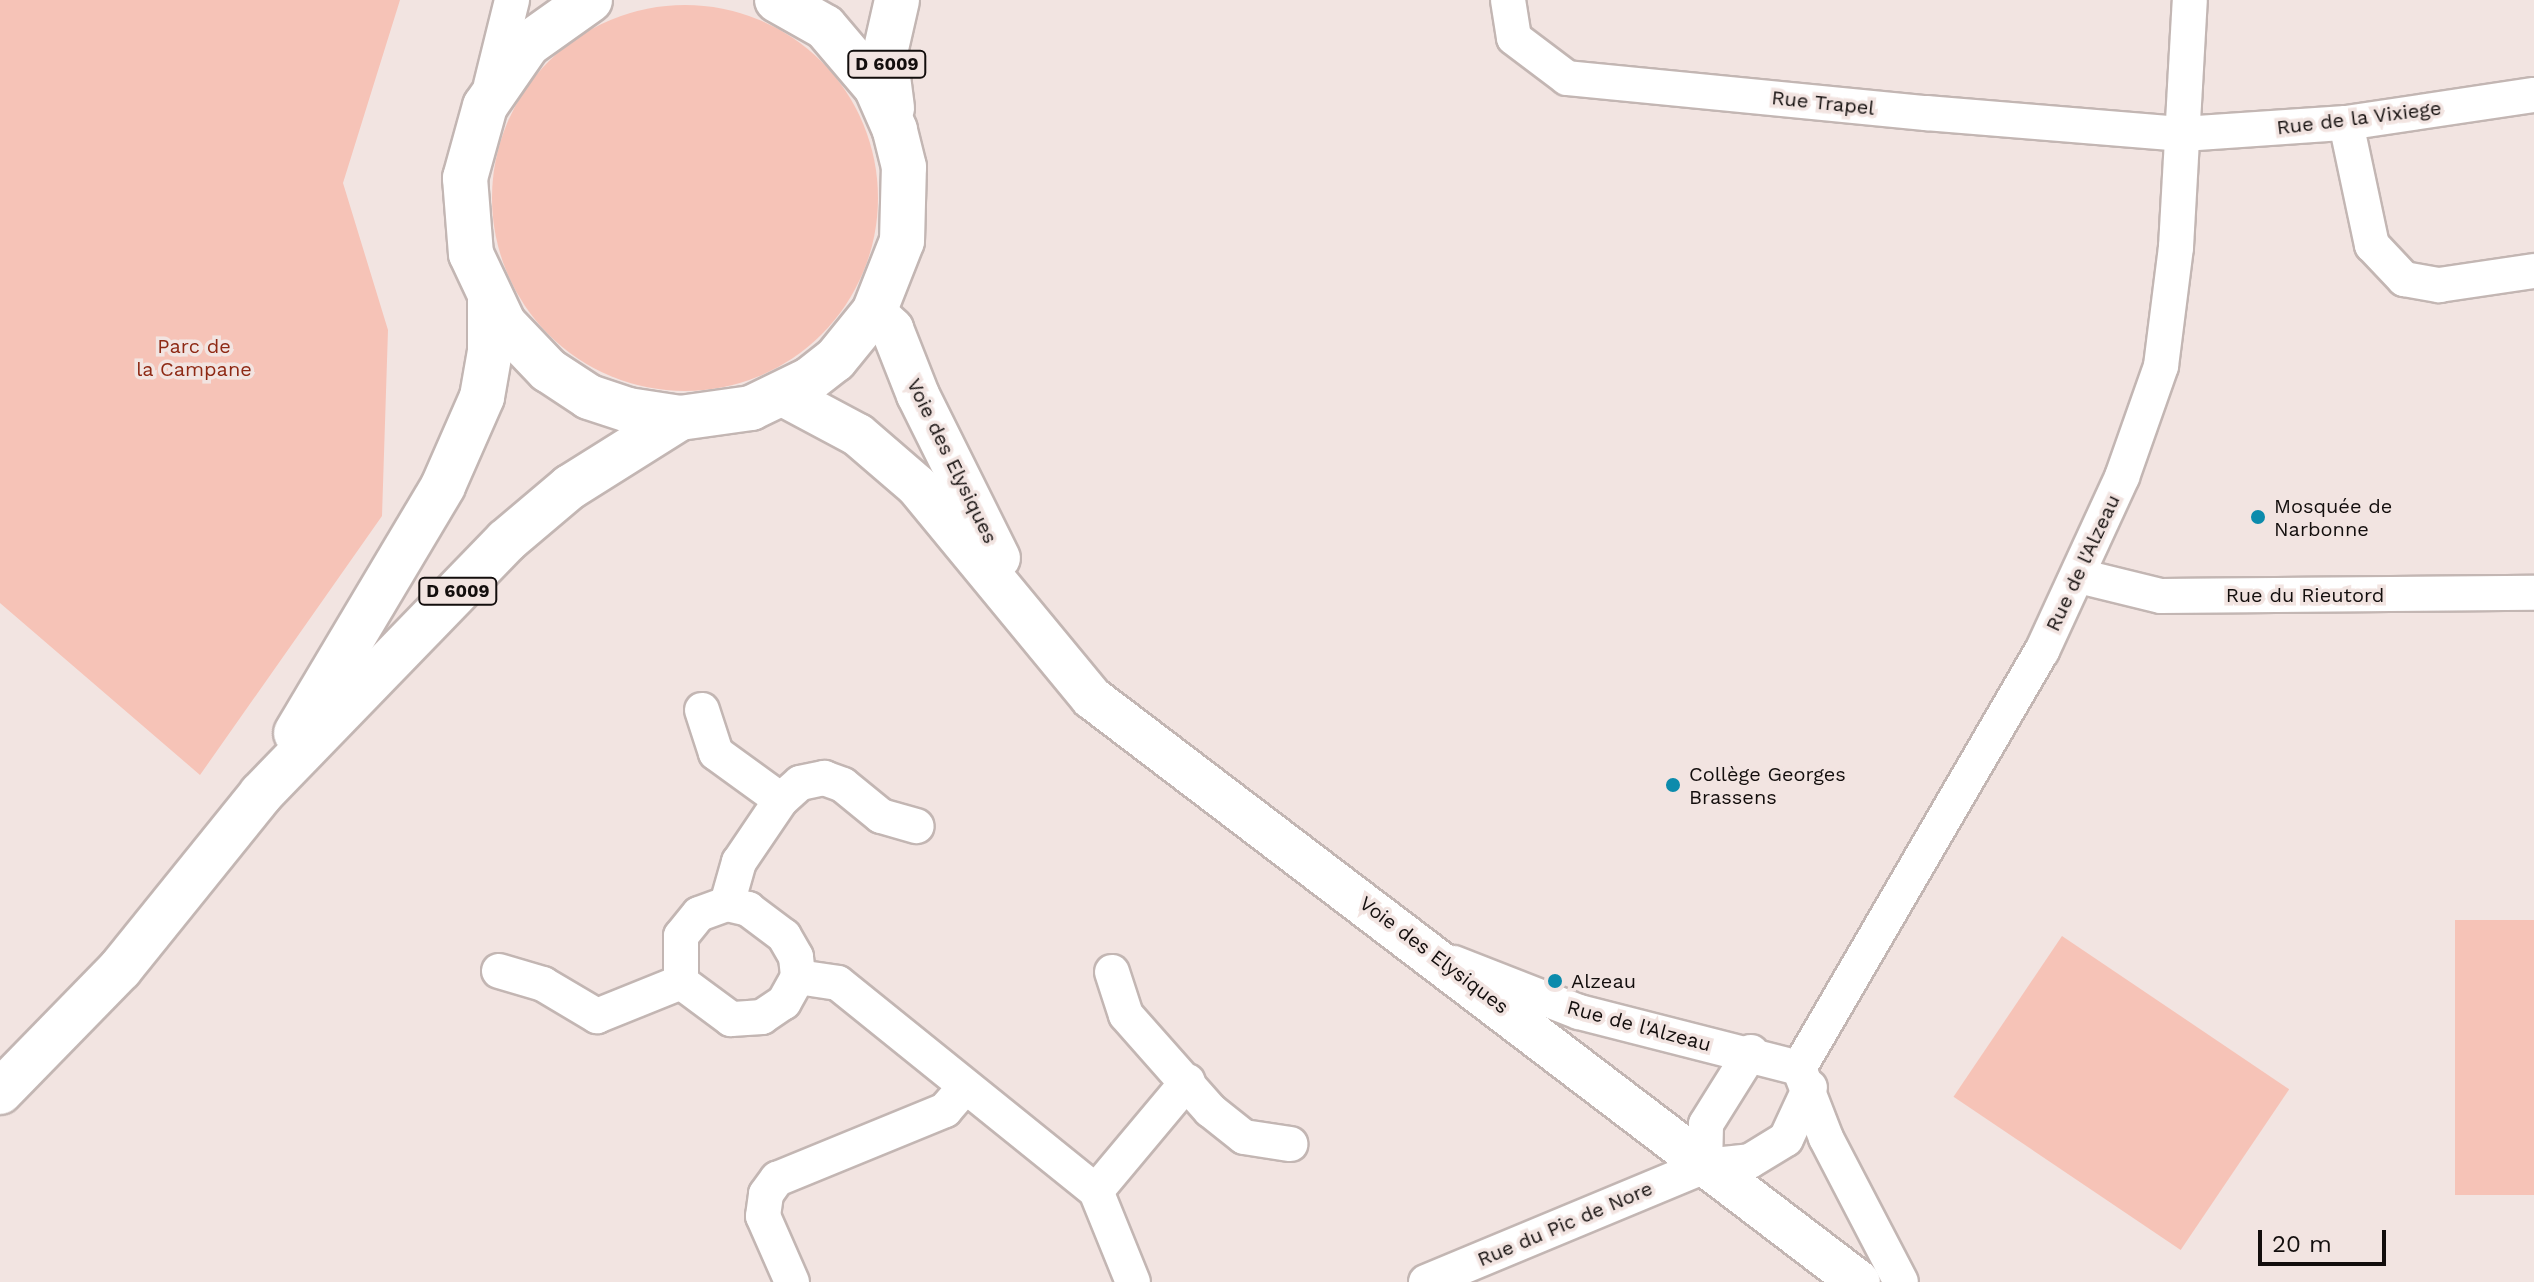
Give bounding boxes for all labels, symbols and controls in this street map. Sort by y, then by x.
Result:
road number: D 6009 [847,50,927,78]
street label: Rue Trapel [1770,86,1876,120]
street label: Rue de la Vixiege [2275,96,2443,140]
park label: Parc de la Campane [136,334,252,381]
street label: Voie des Elysiques [902,375,1002,547]
street label: Rue de l'Alzeau [2041,491,2125,635]
place label: Mosquée de Narbonne [2274,494,2392,541]
marker: Mosquée de Narbonne [2249,508,2267,526]
road number: D 6009 [418,577,498,605]
street label: Rue du Rieutord [2226,583,2384,607]
place label: Collège Georges Brassens [1689,762,1846,809]
marker: Collège Georges Brassens [1664,776,1682,794]
street label: Voie des Elysiques [1355,891,1513,1019]
place label: Alzeau [1571,969,1636,993]
marker: Alzeau [1546,972,1564,990]
street label: Rue de l'Alzeau [1564,995,1714,1057]
street label: Rue du Pic de Nore [1474,1176,1656,1272]
scale bar [2262,1214,2390,1264]
text: 20 m [2272,1230,2332,1258]

